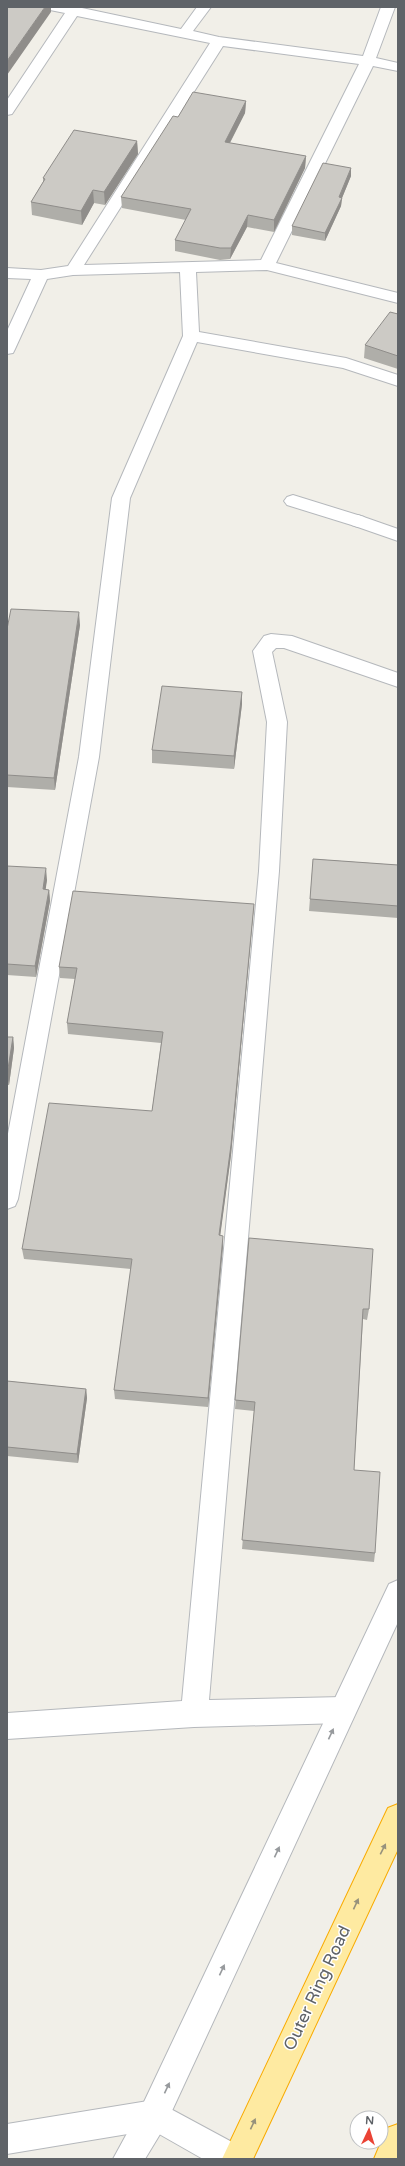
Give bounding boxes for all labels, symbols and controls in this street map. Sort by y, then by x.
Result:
one-way arrow [329,1728,335,1740]
one-way arrow [380,1843,386,1854]
one-way arrow [274,1846,280,1858]
one-way arrow [353,1899,359,1910]
street label: Outer Ring Road [279,1922,355,2054]
one-way arrow [219,1964,225,1976]
one-way arrow [164,2082,170,2093]
north arrow [349,2110,389,2150]
text: N [365,2114,375,2127]
one-way arrow [250,2118,256,2129]

